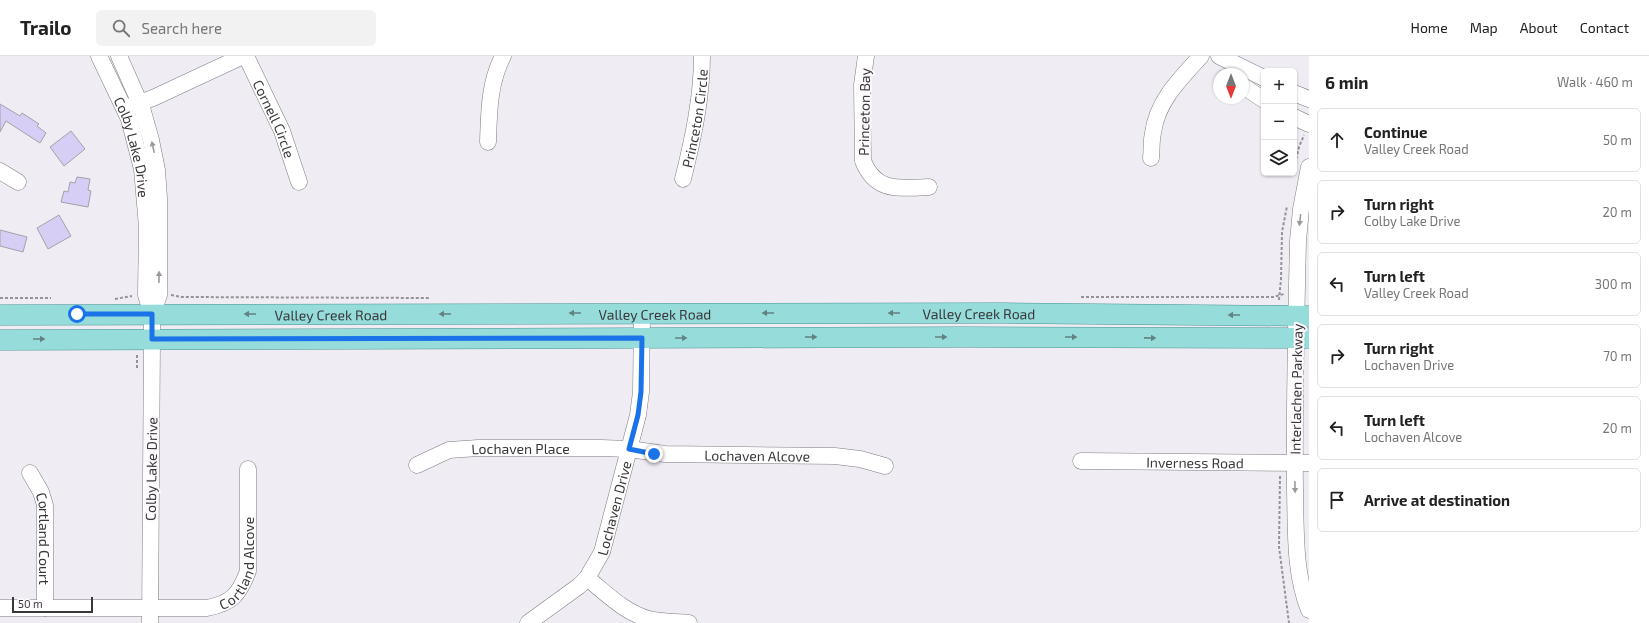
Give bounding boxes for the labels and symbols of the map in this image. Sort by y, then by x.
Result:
street label: Princeton Bay [855,67,873,156]
street label: Princeton Circle [678,68,710,169]
north arrow [1213,68,1249,104]
street label: Cornell Circle [250,77,299,160]
street label: Colby Lake Drive [111,94,153,198]
one-way arrow [149,141,155,153]
one-way arrow [1297,214,1304,226]
one-way arrow [156,270,162,283]
street label: Valley Creek Road [923,304,1035,322]
route start [68,305,86,323]
street label: Valley Creek Road [599,305,711,322]
street label: Valley Creek Road [275,306,387,323]
one-way arrow [568,310,581,316]
one-way arrow [761,310,774,316]
one-way arrow [887,310,900,316]
one-way arrow [243,311,256,317]
one-way arrow [438,311,451,317]
one-way arrow [1227,312,1240,318]
street label: Interlachen Parkway [1286,323,1306,455]
one-way arrow [805,334,818,340]
one-way arrow [935,334,948,340]
one-way arrow [1065,334,1078,340]
one-way arrow [675,335,688,341]
one-way arrow [1144,335,1157,341]
one-way arrow [33,336,45,343]
street label: Colby Lake Drive [142,417,160,521]
street label: Lochaven Place [471,439,570,457]
route end [645,445,663,463]
street label: Lochaven Alcove [704,446,810,464]
street label: Inverness Road [1146,453,1244,471]
street label: Lochaven Drive [593,459,634,557]
one-way arrow [1292,481,1298,494]
street label: Cortland Court [33,490,54,585]
street label: Cortland Alcove [216,517,257,613]
scale bar [12,595,93,614]

